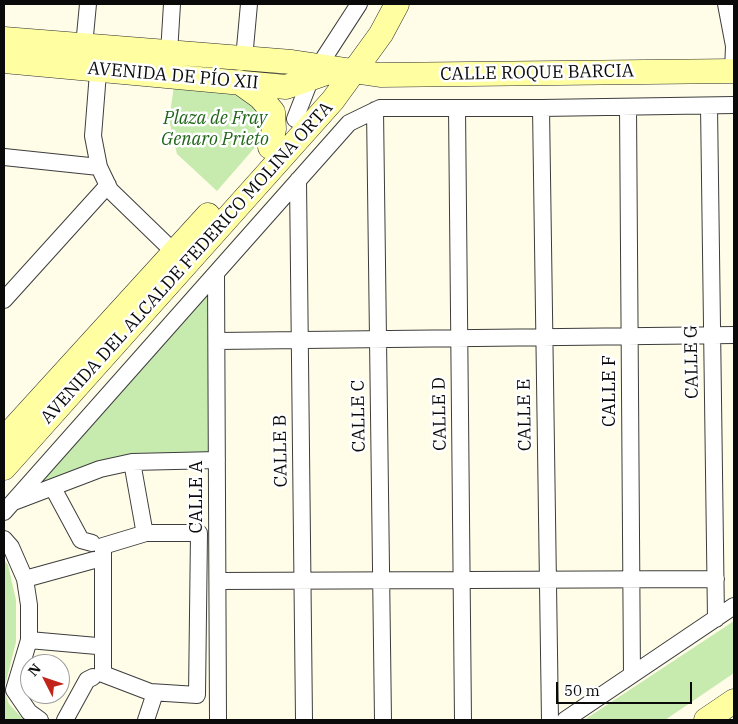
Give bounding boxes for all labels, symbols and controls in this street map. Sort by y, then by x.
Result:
street label: AVENIDA DE PÍO XII [87,58,259,94]
street label: CALLE ROQUE BARCIA [440,61,634,85]
street label: AVENIDA DEL ALCALDE FEDERICO MOLINA ORTA [36,97,338,429]
park label: Plaza de Fray Genaro Prieto [161,108,269,150]
street label: CALLE G [681,325,703,399]
street label: CALLE F [599,355,621,427]
street label: CALLE D [429,377,451,451]
street label: CALLE E [514,379,536,451]
street label: CALLE C [348,380,370,452]
street label: CALLE B [270,414,292,488]
street label: CALLE A [186,460,208,534]
north arrow [20,654,70,704]
text: N [24,660,45,680]
scale bar [558,672,694,704]
text: 50 m [564,681,600,700]

